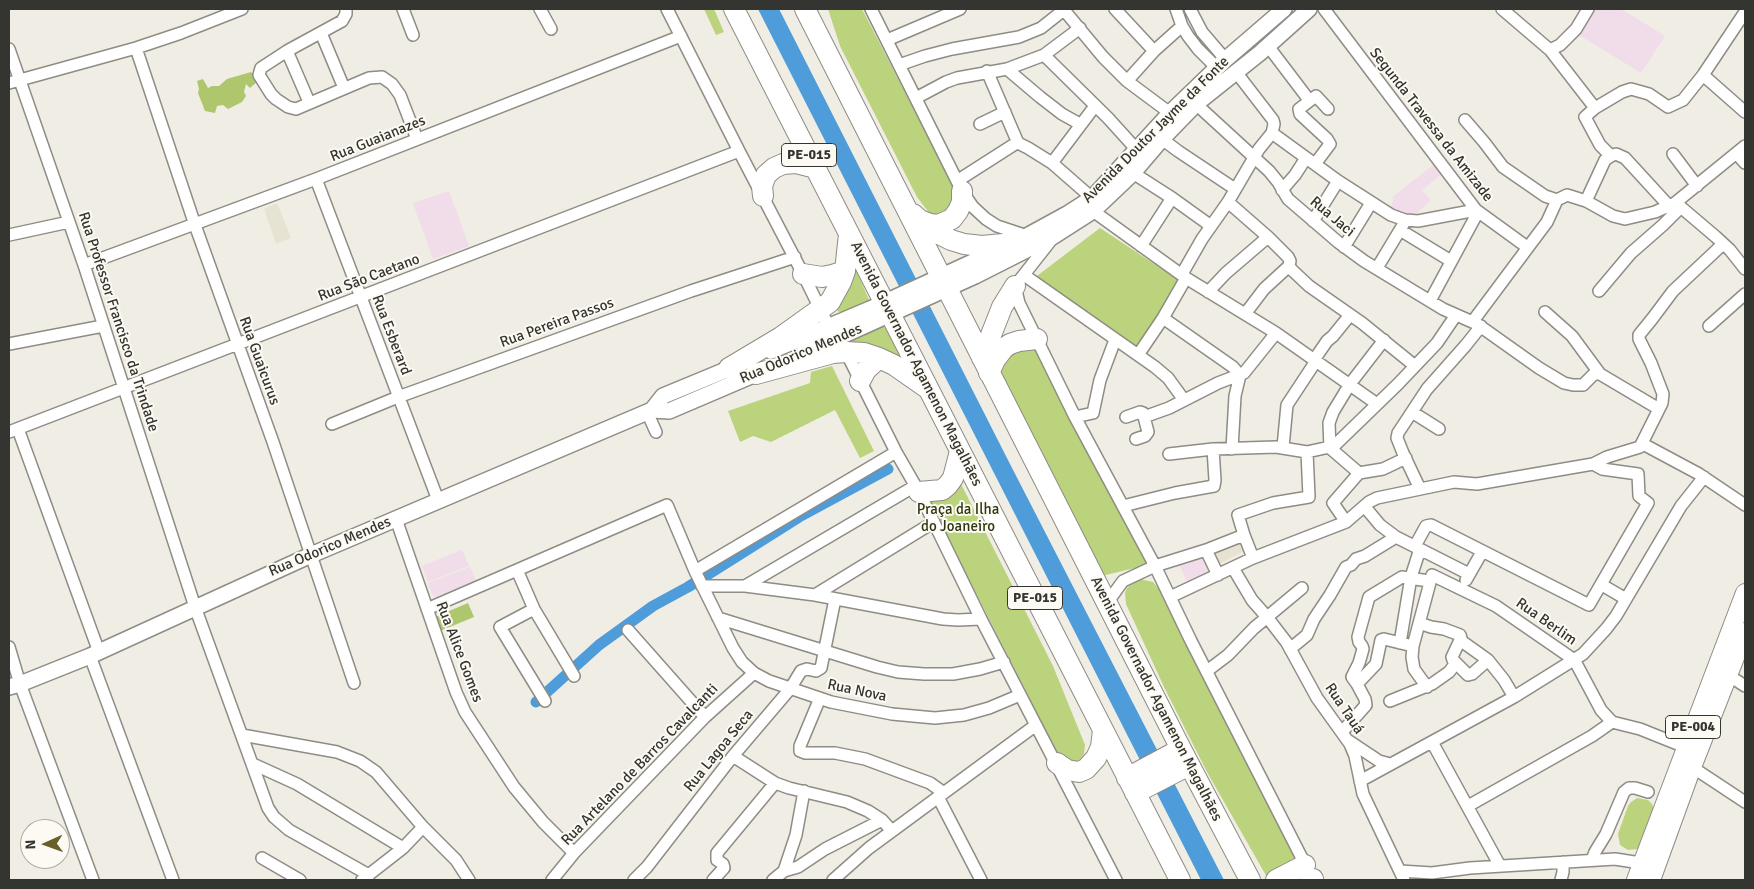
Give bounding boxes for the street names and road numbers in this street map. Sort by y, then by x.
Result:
street label: Segunda Travessa da Amizade [1365,44,1497,206]
street label: Avenida Doutor Jayme da Fonte [1079,53,1233,207]
street label: Rua Guaianazes [328,112,428,166]
road number: PE-015 [782,144,836,166]
street label: Rua Jaci [1306,193,1358,241]
street label: Rua Professor Francisco da Trindade [74,210,162,434]
street label: Avenida Governador Agamenon Magalhães [846,239,986,489]
street label: Rua São Caetano [316,250,422,306]
street label: Rua Esberard [367,292,415,378]
street label: Rua Pereira Passos [498,294,616,352]
street label: Rua Guaicurus [235,314,283,408]
street label: Rua Odorico Mendes [737,320,865,388]
street label: Rua Odorico Mendes [266,513,394,581]
street label: Avenida Governador Agamenon Magalhães [1086,574,1226,824]
road number: PE-015 [1008,586,1062,610]
street label: Rua Berlim [1512,594,1580,650]
street label: Rua Alice Gomes [432,599,486,705]
street label: Rua Nova [826,676,888,706]
street label: Rua Artelano de Barros Cavalcanti [558,680,722,850]
street label: Rua Tauá [1320,680,1368,738]
street label: Rua Lagoa Seca [680,706,758,796]
road number: PE-004 [1666,716,1720,739]

